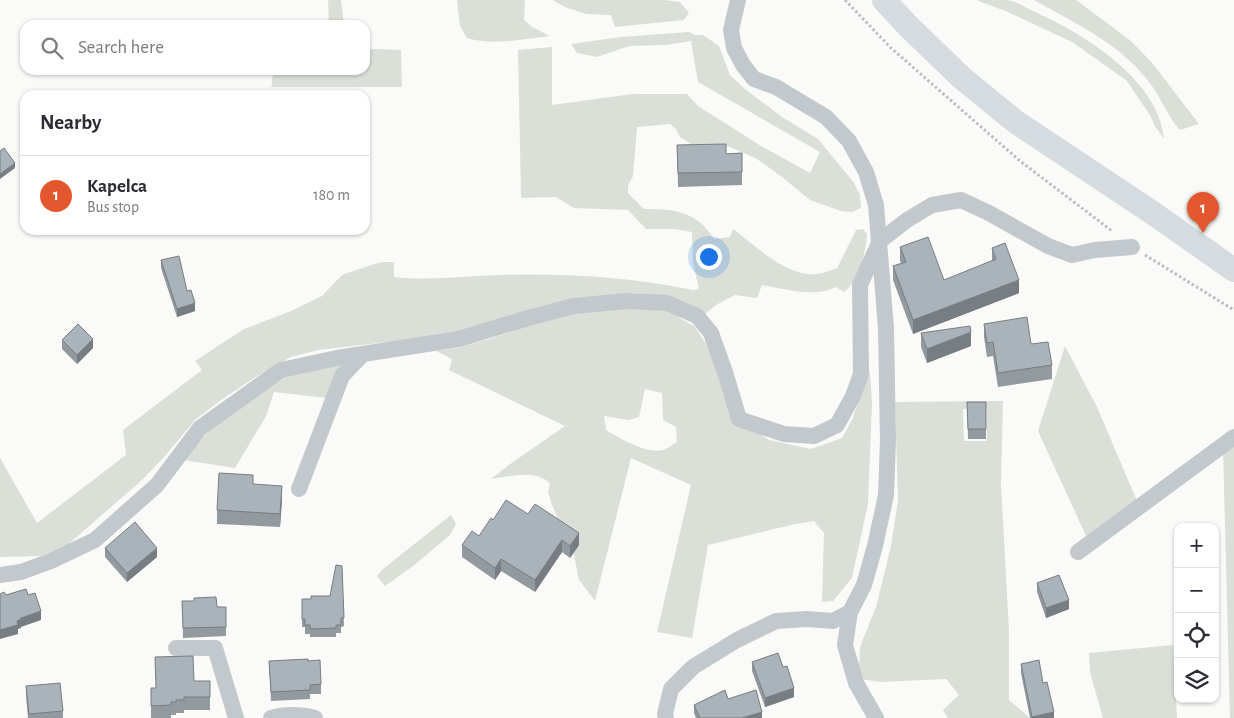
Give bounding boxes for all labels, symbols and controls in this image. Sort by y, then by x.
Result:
search box [20,20,370,75]
icon: search [38,34,66,62]
text: Search here [78,38,164,57]
text: Nearby [40,112,101,133]
text: Kapelca [87,177,147,196]
text: 1 [53,187,59,203]
text: 180 m [313,187,350,203]
pin: 1 [1187,192,1219,233]
text: Bus stop [87,199,139,215]
your location [696,244,722,270]
map controls [1174,523,1219,703]
button: + [1174,523,1219,568]
button: − [1174,568,1219,613]
button: locate [1174,613,1219,658]
button: layers [1174,658,1219,703]

